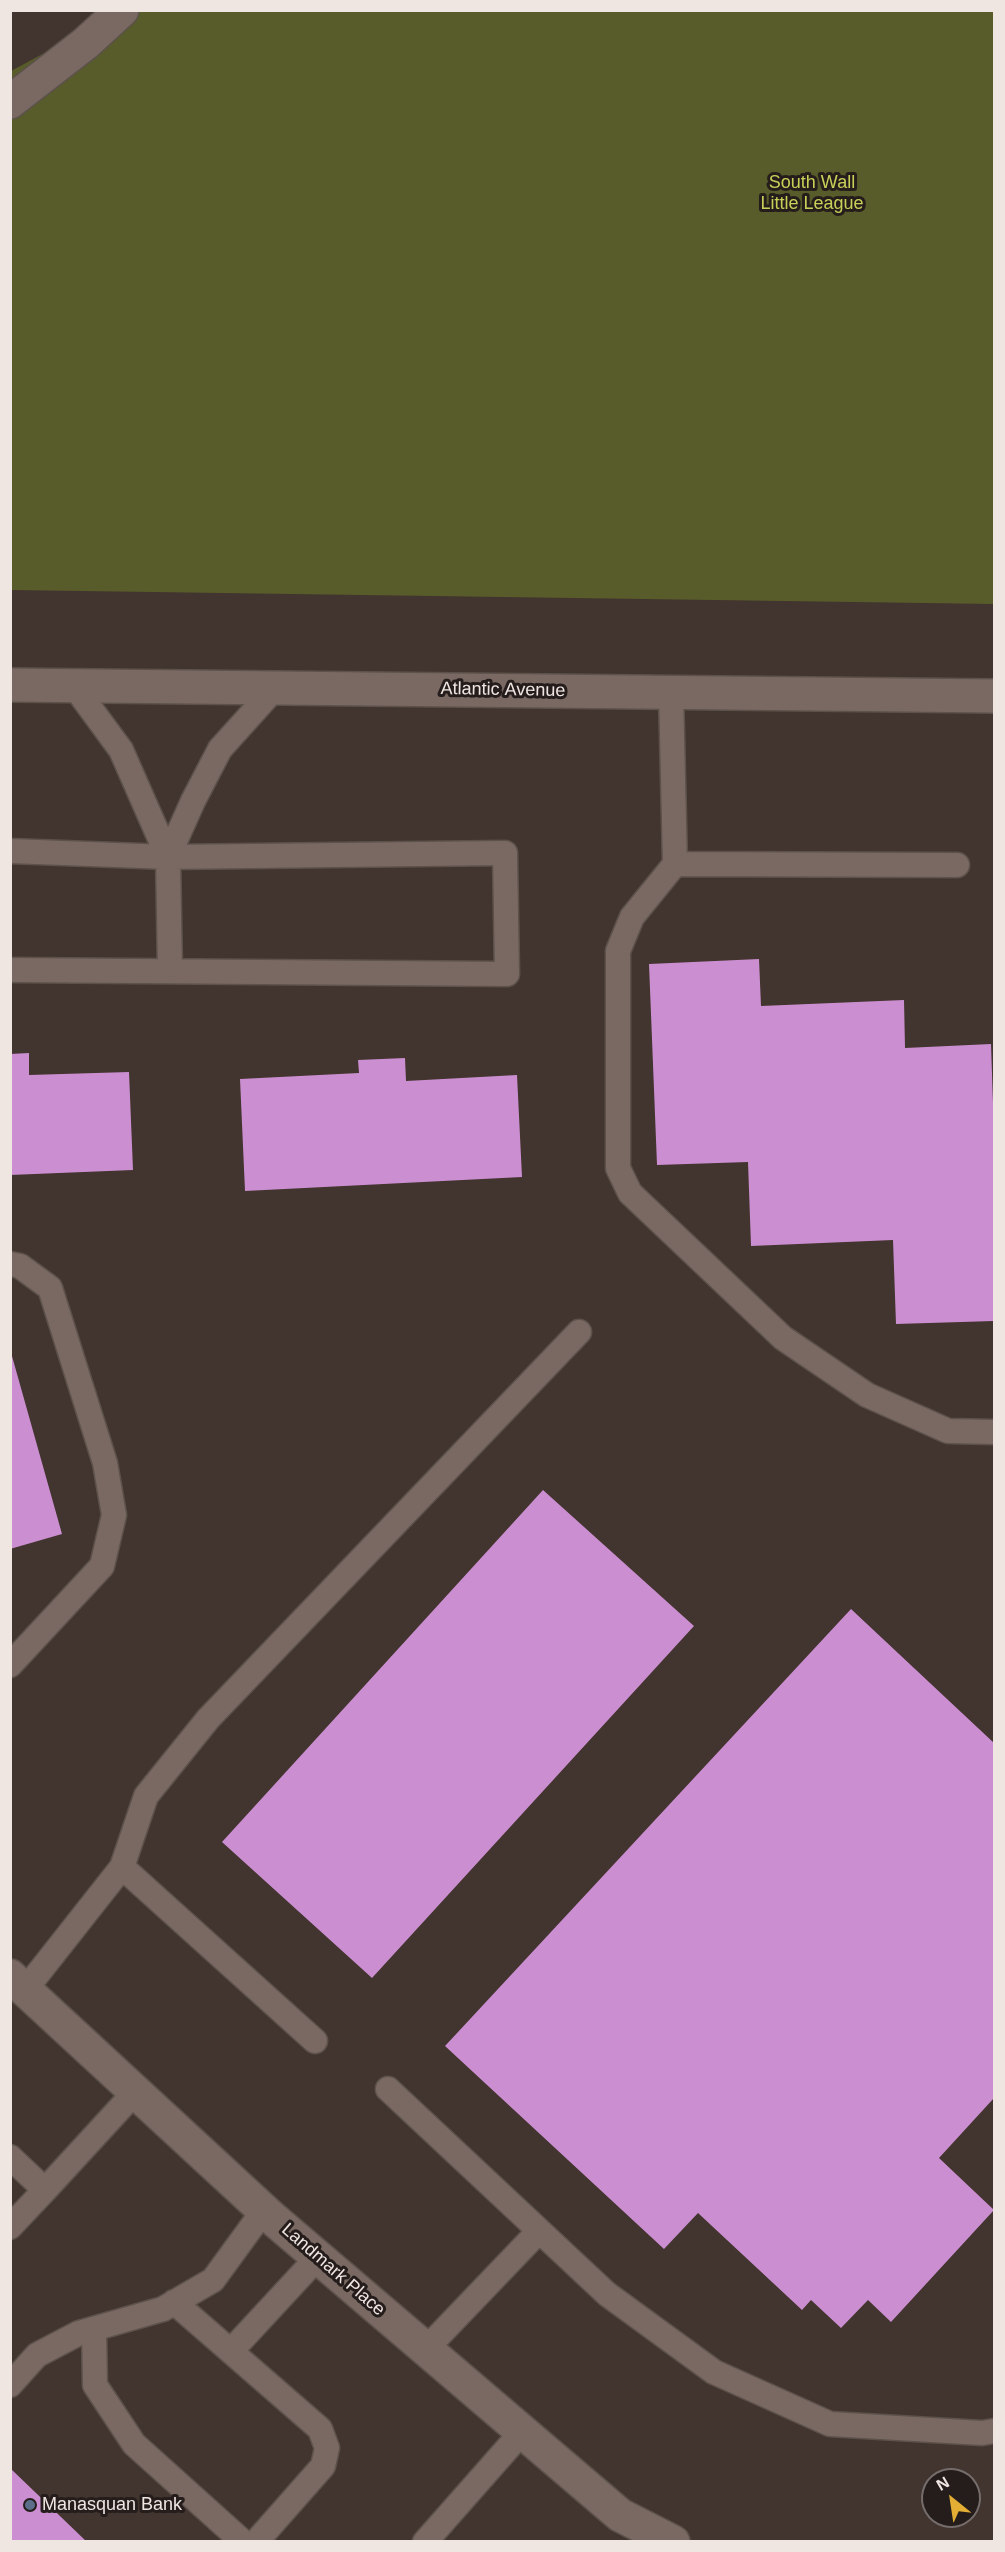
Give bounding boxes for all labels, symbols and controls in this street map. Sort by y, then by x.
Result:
park label: South Wall Little League [760,172,864,214]
street label: Atlantic Avenue [440,678,566,702]
street label: Landmark Place [277,2219,389,2321]
north arrow [921,2468,981,2528]
text: N [933,2473,952,2494]
place label: Manasquan Bank [42,2494,182,2516]
marker: Manasquan Bank [23,2498,37,2512]

